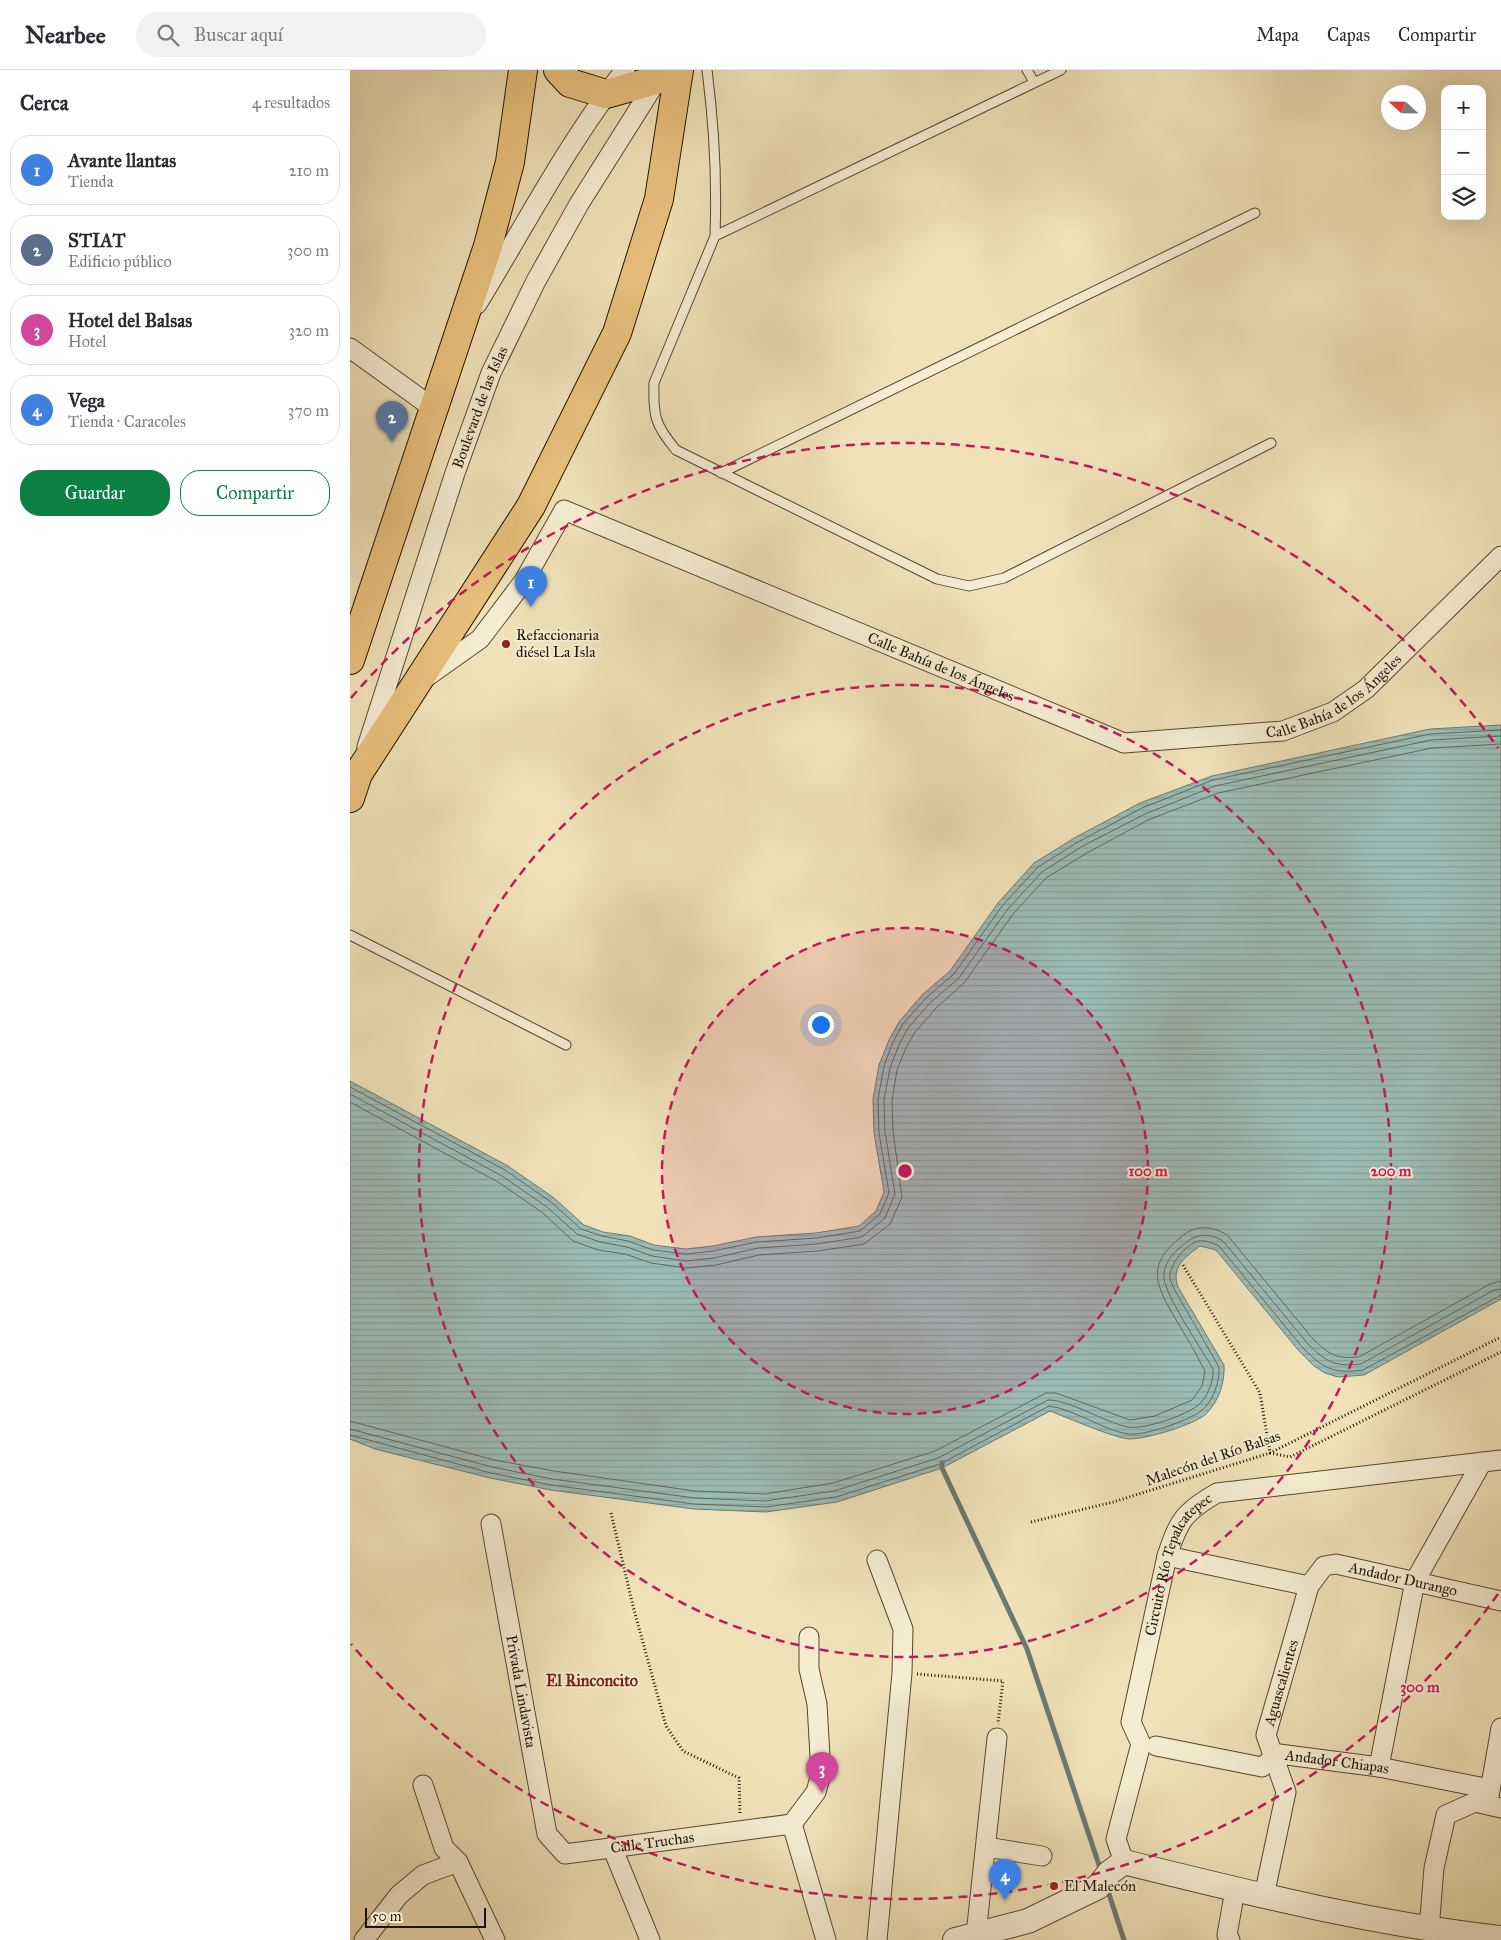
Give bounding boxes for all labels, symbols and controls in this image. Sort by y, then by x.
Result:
search box [136,12,486,57]
text: Nearbee [25,20,106,50]
icon: search [154,21,182,49]
text: Buscar aquí [194,23,283,46]
text: Mapa [1256,24,1299,46]
text: Capas [1327,24,1370,46]
text: Compartir [1398,24,1476,46]
north arrow [1381,85,1426,130]
map controls [1441,85,1486,220]
button: + [1441,85,1486,130]
text: Cerca [20,90,69,116]
text: 4 resultados [252,93,330,112]
button: − [1441,130,1486,175]
text: Avante llantas [68,149,176,172]
text: 1 [34,161,40,180]
text: 210 m [289,161,329,180]
text: Tienda [68,172,113,191]
button: layers [1441,175,1486,220]
text: STIAT [68,229,125,252]
text: 2 [33,241,41,260]
text: 300 m [287,241,329,260]
text: Edificio público [68,252,172,271]
text: Hotel del Balsas [68,309,192,332]
text: 3 [34,321,40,340]
text: 320 m [289,321,329,340]
text: Hotel [68,332,106,351]
street label: Boulevard de las Islas [448,343,512,471]
text: Vega [68,389,105,412]
text: 4 [33,401,41,420]
text: 370 m [288,401,329,420]
pin: 2 [376,401,408,442]
text: Tienda · Caracoles [68,412,186,431]
button: Guardar [20,470,170,516]
button: Compartir [180,470,330,516]
pin: 1 [515,566,547,607]
place label: Refaccionaria diésel La Isla [516,626,600,661]
street label: Calle Bahía de los Ángeles [865,628,1017,705]
marker: Refaccionaria diésel La Isla [500,638,512,650]
street label: Calle Bahía de los Ángeles [1265,650,1405,741]
your location [808,1012,834,1038]
centre of rings [896,1162,914,1180]
text: 100 m [1128,1162,1168,1180]
text: 200 m [1371,1162,1412,1180]
street label: Malecón del Río Balsas [1143,1426,1283,1490]
street label: Circuito Río Tepalcatepec [1141,1489,1215,1637]
street label: Andador Durango [1346,1558,1459,1600]
street label: Privada Lindavista [502,1633,540,1750]
street label: Aguascalientes [1260,1637,1302,1729]
district label: El Rinconcito [546,1671,638,1690]
text: 300 m [1400,1678,1440,1697]
street label: Andador Chiapas [1283,1746,1391,1778]
pin: 3 [806,1752,838,1793]
street label: Calle Truchas [609,1828,695,1857]
pin: 4 [989,1859,1021,1900]
place label: El Malecón [1064,1877,1136,1895]
marker: El Malecón [1048,1880,1060,1892]
scale bar [365,1905,486,1928]
text: 50 m [372,1908,401,1925]

